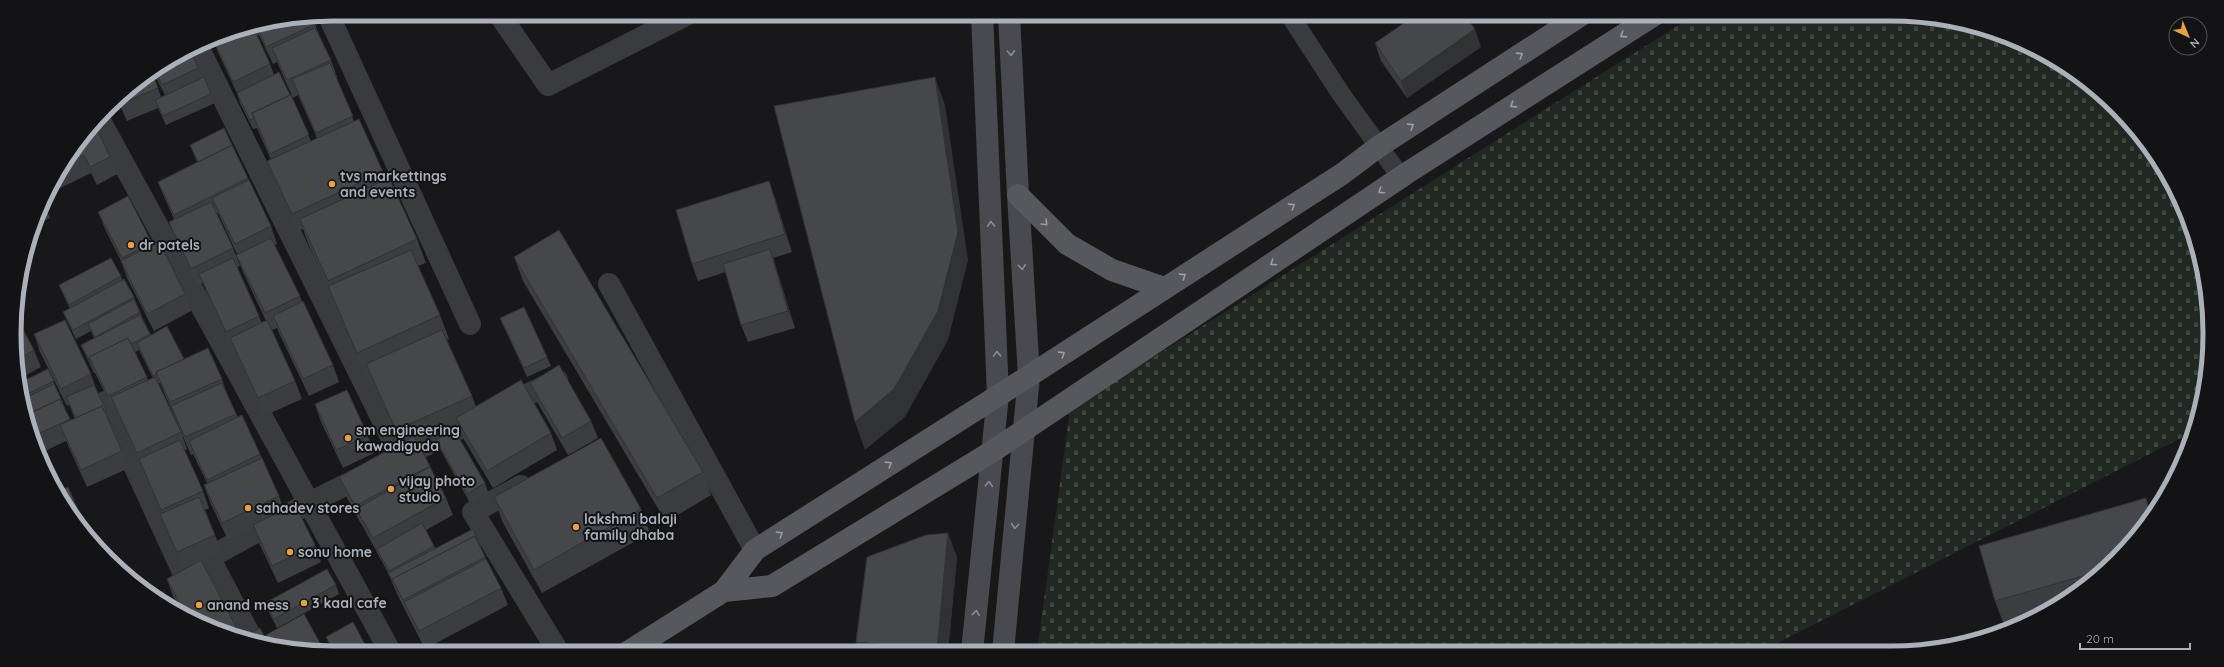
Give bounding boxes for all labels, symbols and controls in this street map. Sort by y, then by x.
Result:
north arrow [2168,16,2208,56]
one-way arrow [1620,30,1627,38]
text: N [2187,35,2203,51]
one-way arrow [1007,50,1016,56]
one-way arrow [1516,52,1523,60]
one-way arrow [1510,100,1517,108]
one-way arrow [1407,123,1414,131]
place label: tvs markettings and events [340,167,447,201]
marker: tvs markettings and events [327,179,337,189]
one-way arrow [1378,186,1385,193]
one-way arrow [1288,203,1295,210]
one-way arrow [1040,218,1048,225]
one-way arrow [987,221,996,227]
place label: dr patels [139,236,200,254]
marker: dr patels [126,240,136,250]
one-way arrow [1270,258,1277,265]
one-way arrow [1018,264,1027,270]
one-way arrow [1179,273,1186,281]
one-way arrow [993,351,1001,357]
one-way arrow [1058,352,1065,359]
place label: sm engineering kawadiguda [356,421,460,455]
marker: sm engineering kawadiguda [343,433,353,443]
one-way arrow [885,462,892,469]
place label: vijay photo studio [399,472,475,506]
one-way arrow [985,481,994,487]
marker: vijay photo studio [386,484,396,494]
place label: sahadev stores [256,499,360,517]
marker: sahadev stores [243,503,253,513]
place label: lakshmi balaji family dhaba [584,510,677,544]
marker: lakshmi balaji family dhaba [571,522,581,532]
one-way arrow [1011,523,1020,529]
one-way arrow [776,531,783,539]
place label: sonu home [298,543,372,561]
marker: sonu home [285,547,295,557]
place label: 3 kaal cafe [312,594,387,612]
place label: anand mess [207,596,289,614]
marker: 3 kaal cafe [299,598,309,608]
marker: anand mess [194,600,204,610]
one-way arrow [972,610,981,616]
scale bar [2080,625,2190,651]
text: 20 m [2086,631,2114,646]

